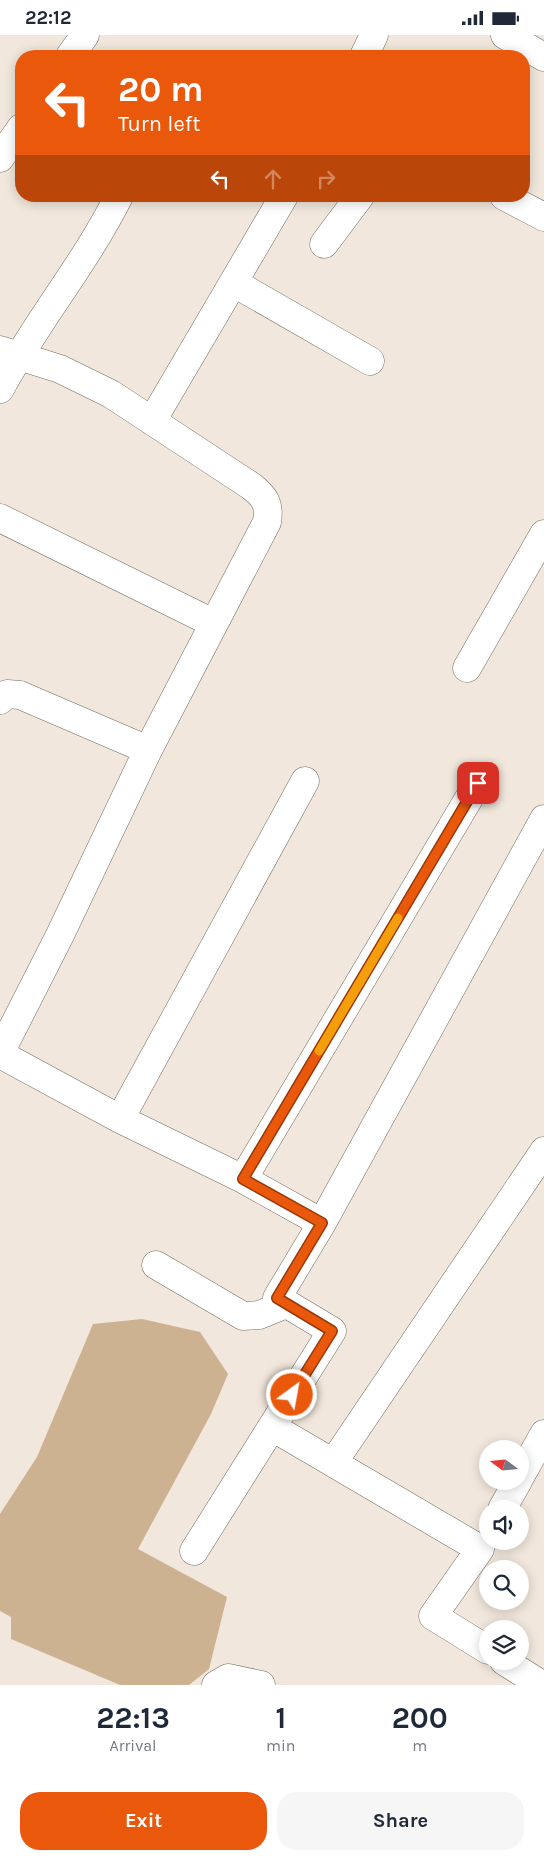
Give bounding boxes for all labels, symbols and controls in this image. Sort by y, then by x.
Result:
text: 22:12 [25,7,71,29]
text: 20 m [118,69,203,110]
icon: left [35,70,100,135]
text: Turn left [118,111,201,137]
icon: left [206,165,234,193]
icon: ahead [259,165,287,193]
icon: right [312,165,340,193]
pin [457,762,499,804]
icon: arrive [464,769,492,797]
position arrow [265,1368,317,1420]
north arrow [479,1440,529,1490]
map controls [479,1440,529,1670]
button: sound [479,1500,529,1550]
button: search [479,1560,529,1610]
button: layers [479,1620,529,1670]
text: 22:13 [96,1700,170,1736]
text: 1 [275,1700,286,1736]
text: 200 [392,1700,448,1736]
text: Arrival [110,1736,156,1755]
text: min [266,1736,296,1755]
text: m [412,1736,427,1755]
button: Exit [20,1792,267,1850]
button: Share [277,1792,524,1850]

